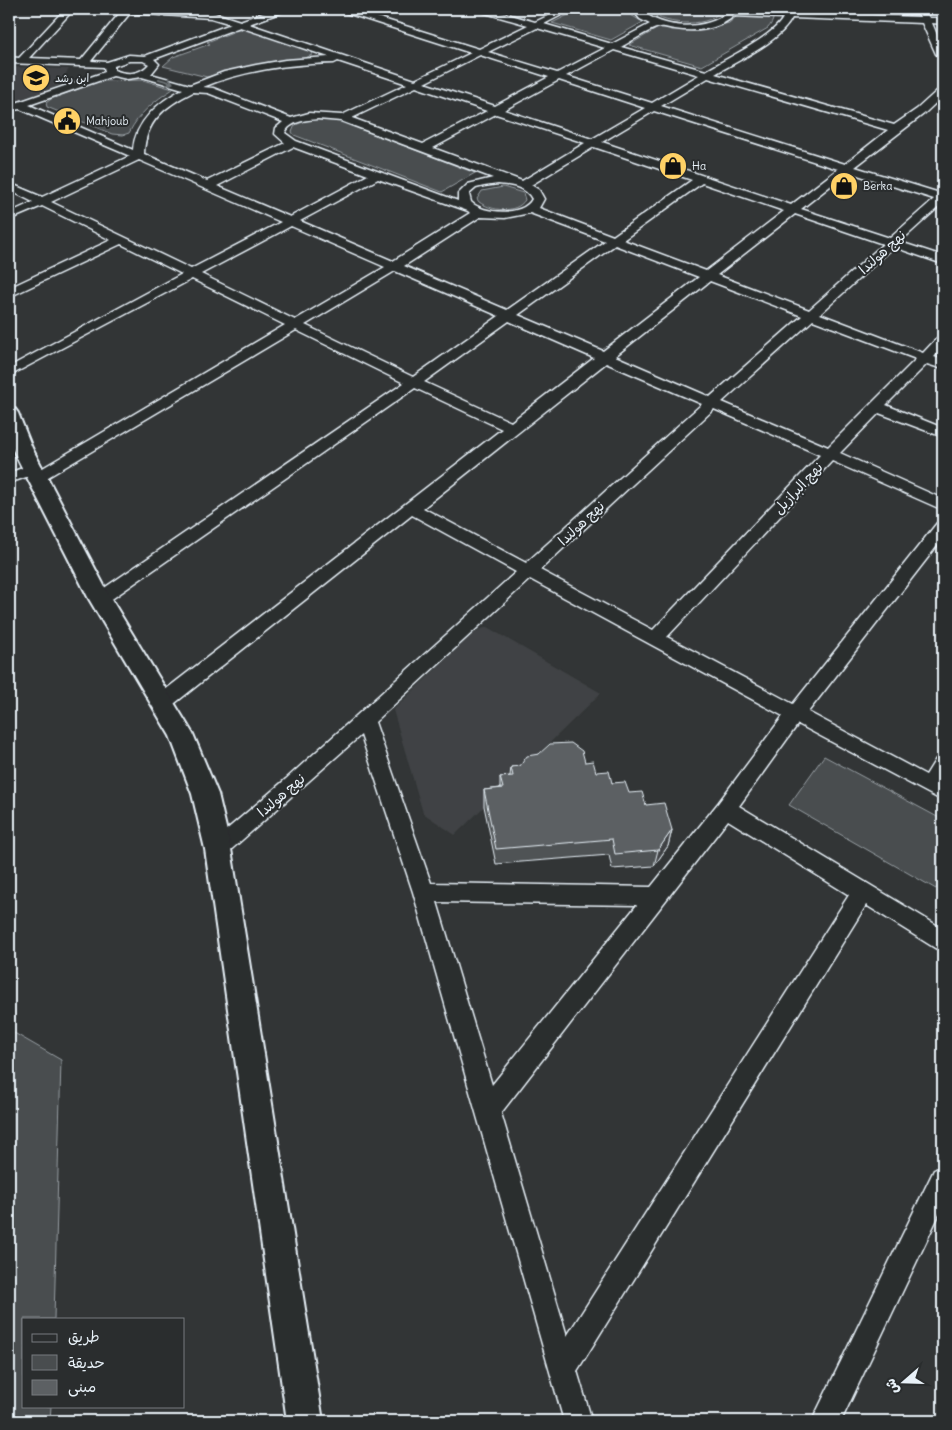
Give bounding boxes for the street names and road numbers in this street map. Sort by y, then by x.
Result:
street label: نهج هولندا [855,226,910,279]
street label: نهج البرازيل [769,458,827,518]
street label: نهج هولندا [554,497,609,550]
street label: نهج هولندا [253,769,309,821]

